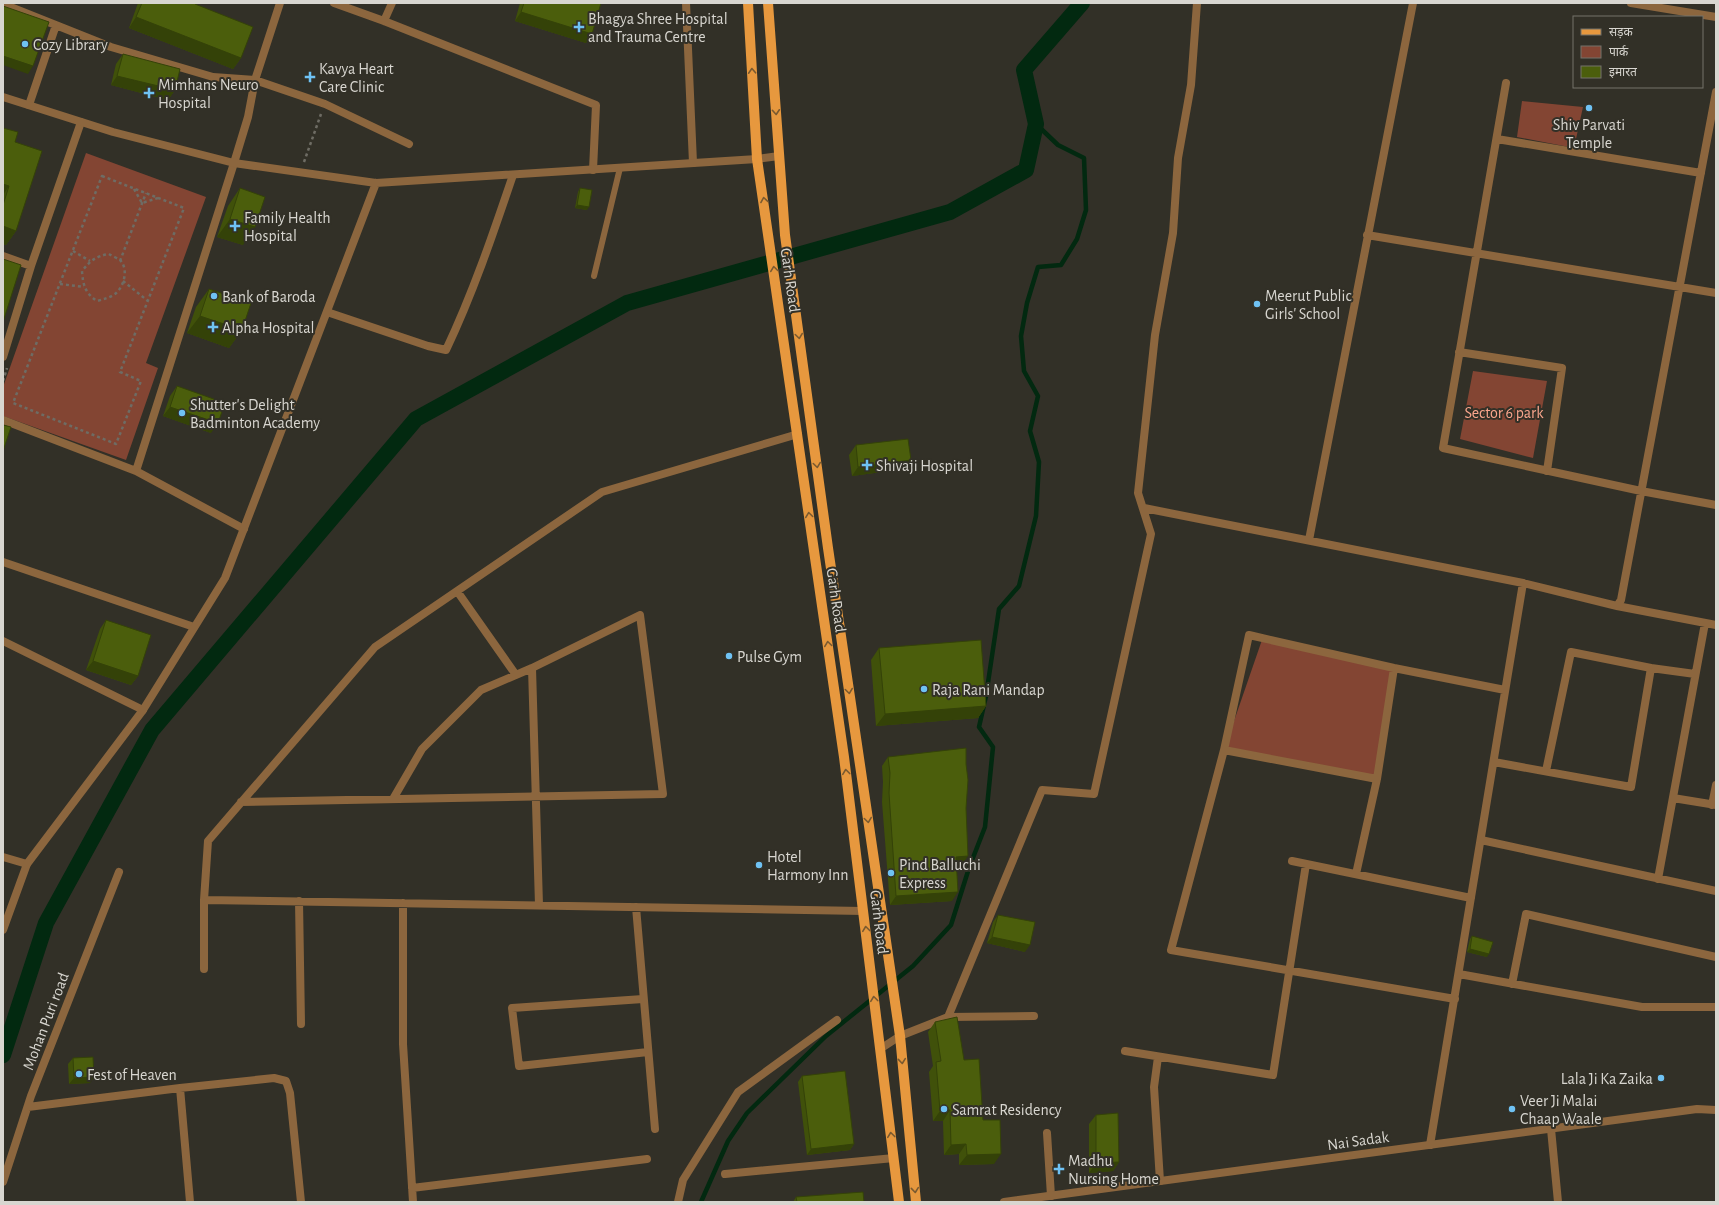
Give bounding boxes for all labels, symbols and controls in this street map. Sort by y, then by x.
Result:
place label: Bhagya Shree Hospital and Trauma Centre [588,11,728,45]
legend [1573,16,1703,88]
marker: Bhagya Shree Hospital and Trauma Centre [573,21,585,33]
text: सड़क [1609,26,1634,39]
place label: Cozy Library [33,37,108,54]
marker: Cozy Library [20,39,30,49]
text: पार्क [1609,45,1629,58]
place label: Kavya Heart Care Clinic [319,61,394,95]
text: इमारत [1609,66,1638,79]
one-way arrow [748,68,757,74]
marker: Kavya Heart Care Clinic [304,71,316,83]
place label: Mimhans Neuro Hospital [158,77,259,111]
marker: Mimhans Neuro Hospital [143,87,155,99]
marker: Shiv Parvati Temple [1584,103,1594,113]
one-way arrow [771,109,780,115]
place label: Shiv Parvati Temple [1553,117,1625,151]
one-way arrow [760,197,769,203]
place label: Family Health Hospital [244,210,331,244]
marker: Family Health Hospital [229,220,241,232]
street label: Garh Road [778,247,802,313]
one-way arrow [770,266,779,272]
place label: Meerut Public Girls' School [1265,288,1352,322]
place label: Bank of Baroda [222,289,316,305]
marker: Bank of Baroda [209,291,219,301]
marker: Meerut Public Girls' School [1252,299,1262,309]
place label: Alpha Hospital [222,320,315,336]
marker: Alpha Hospital [207,321,219,333]
one-way arrow [794,333,803,339]
place label: Shutter's Delight Badminton Academy [190,397,320,432]
park label: Sector 6 park [1464,405,1544,421]
marker: Shutter's Delight Badminton Academy [177,408,187,418]
place label: Shivaji Hospital [876,458,973,475]
marker: Shivaji Hospital [861,459,873,471]
one-way arrow [812,462,821,468]
one-way arrow [805,512,814,518]
street label: Garh Road [824,567,848,633]
one-way arrow [824,641,833,647]
place label: Pulse Gym [737,649,802,666]
marker: Pulse Gym [724,651,734,661]
place label: Raja Rani Mandap [932,682,1045,699]
marker: Raja Rani Mandap [919,684,929,694]
one-way arrow [844,688,853,694]
one-way arrow [842,769,851,775]
one-way arrow [863,816,872,823]
place label: Hotel Harmony Inn [767,849,848,884]
place label: Pind Balluchi Express [899,857,981,891]
marker: Hotel Harmony Inn [754,860,764,870]
marker: Pind Balluchi Express [886,868,896,878]
street label: Garh Road [867,889,891,955]
one-way arrow [861,926,870,932]
street label: Mohan Puri road [20,970,72,1072]
one-way arrow [870,996,879,1002]
one-way arrow [898,1057,907,1064]
place label: Fest of Heaven [87,1067,177,1083]
marker: Fest of Heaven [74,1069,84,1079]
place label: Lala Ji Ka Zaika [1561,1071,1653,1087]
marker: Lala Ji Ka Zaika [1656,1073,1666,1083]
place label: Veer Ji Malai Chaap Waale [1520,1093,1602,1127]
place label: Samrat Residency [952,1102,1062,1119]
marker: Samrat Residency [939,1104,949,1114]
marker: Veer Ji Malai Chaap Waale [1507,1104,1517,1114]
street label: Nai Sadak [1326,1129,1391,1153]
one-way arrow [887,1132,896,1138]
place label: Madhu Nursing Home [1068,1153,1159,1187]
marker: Madhu Nursing Home [1053,1163,1065,1175]
one-way arrow [911,1187,920,1193]

